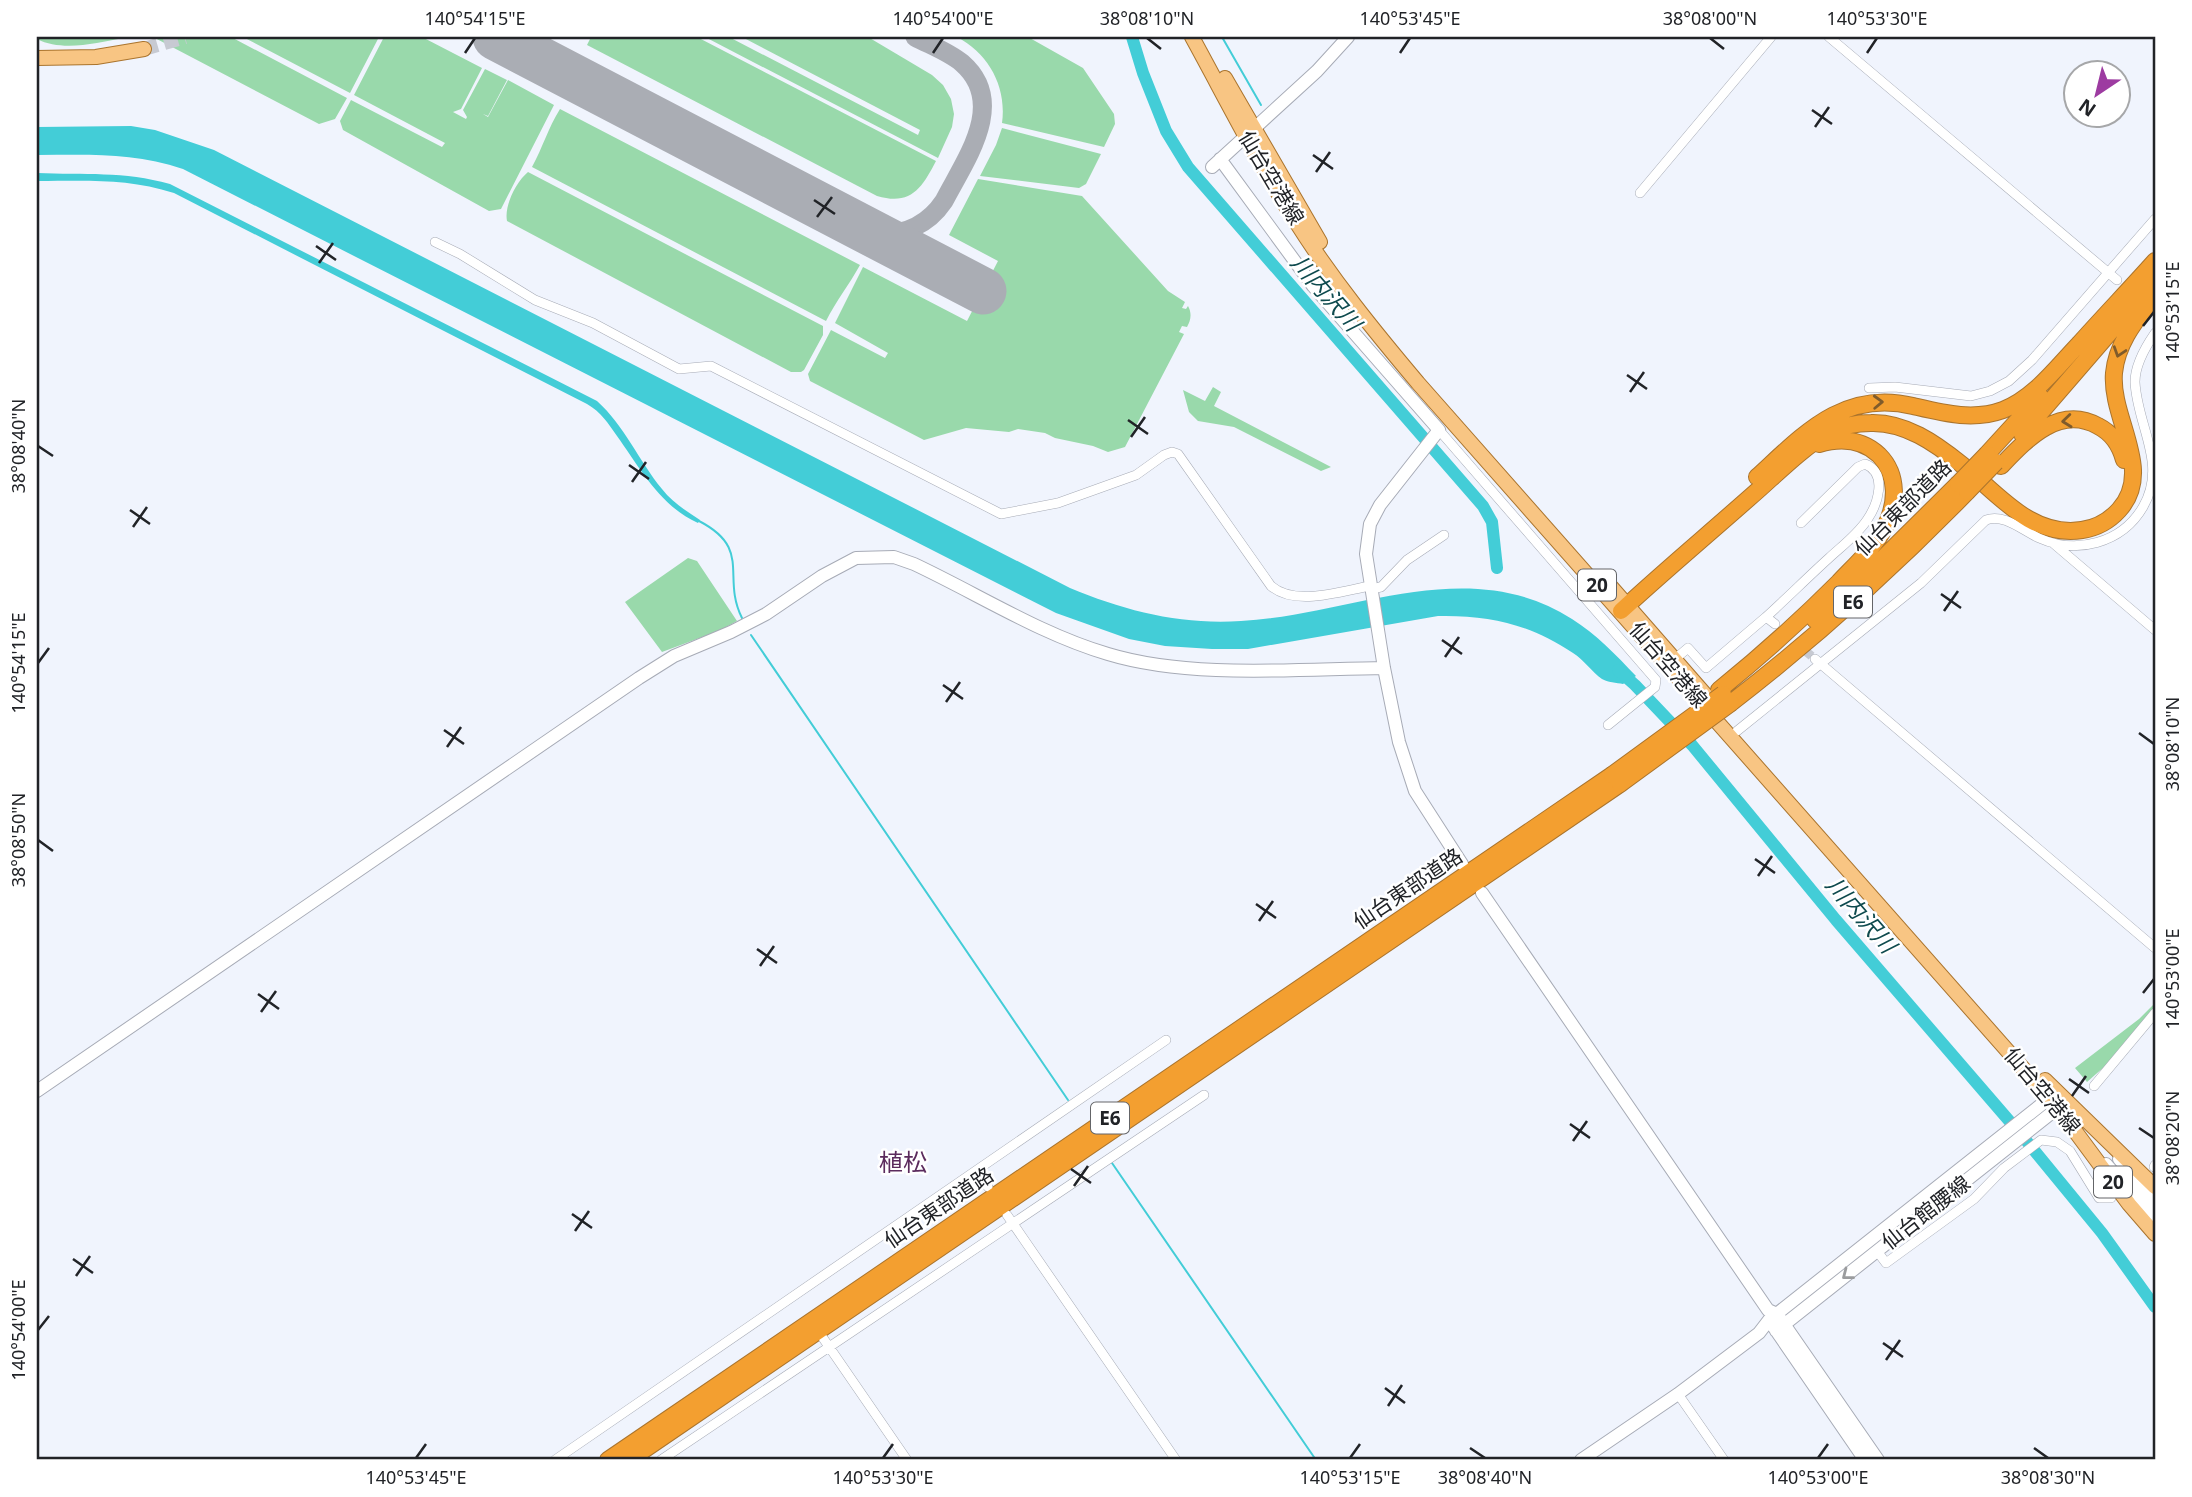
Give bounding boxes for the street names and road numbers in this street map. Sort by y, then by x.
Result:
street label: 仙台空港線 [1233,125,1311,230]
street label: 仙台東部道路 [1848,453,1957,562]
road number: 20 [1578,570,1616,600]
road number: E6 [1834,586,1872,618]
street label: 仙台空港線 [1624,616,1714,713]
street label: 仙台東部道路 [1347,841,1467,935]
street label: 仙台空港線 [1998,1041,2087,1140]
road number: E6 [1091,1102,1129,1134]
street label: 仙台東部道路 [878,1160,998,1254]
road number: 20 [2094,1166,2132,1198]
street label: 仙台館腰線 [1875,1169,1975,1256]

